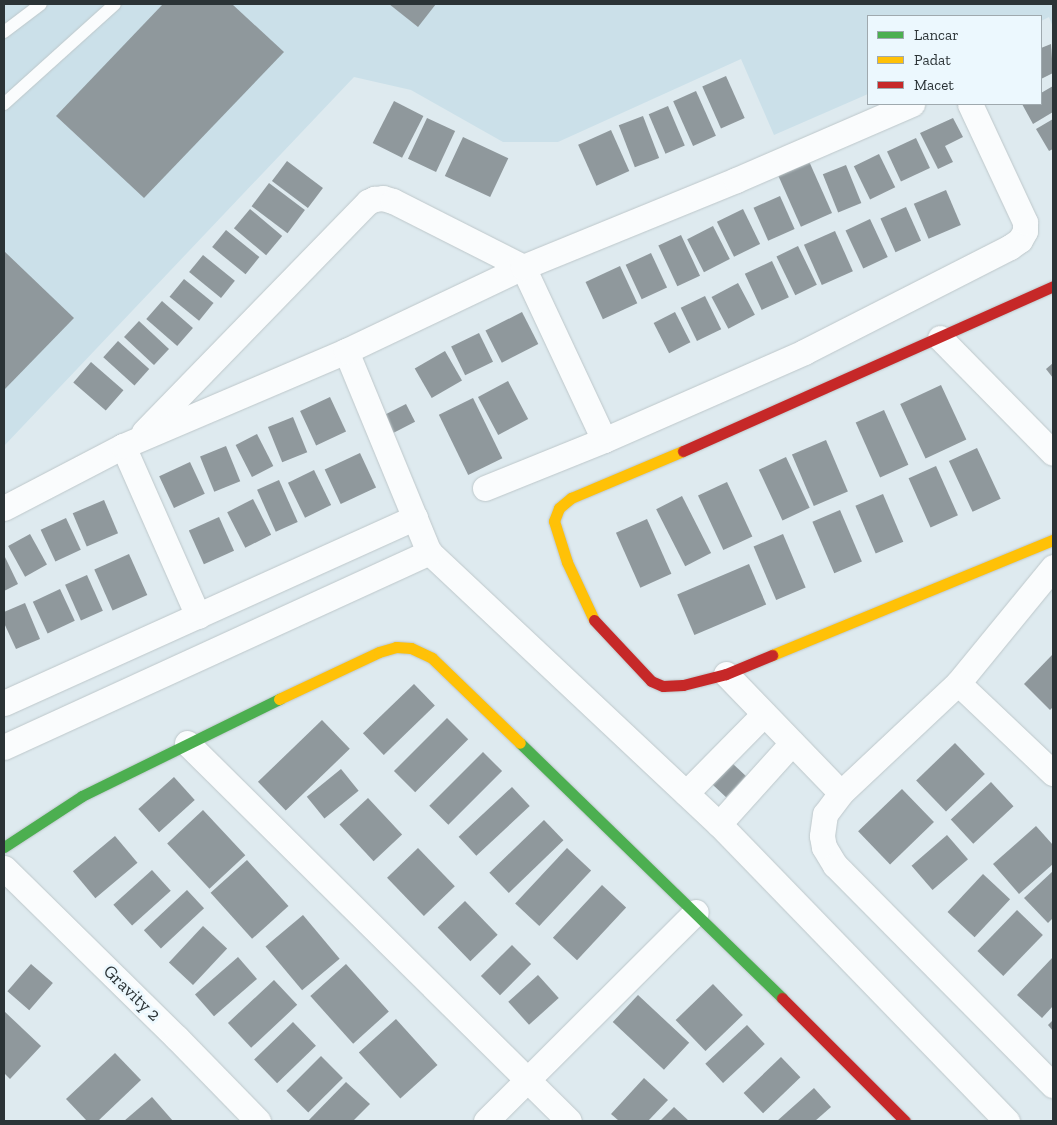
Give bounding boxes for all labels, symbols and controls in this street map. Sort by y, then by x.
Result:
legend [867,15,1042,105]
text: Lancar [914,26,959,44]
text: Padat [914,51,951,69]
text: Macet [914,76,954,94]
street label: Gravity 2 [99,960,165,1026]

